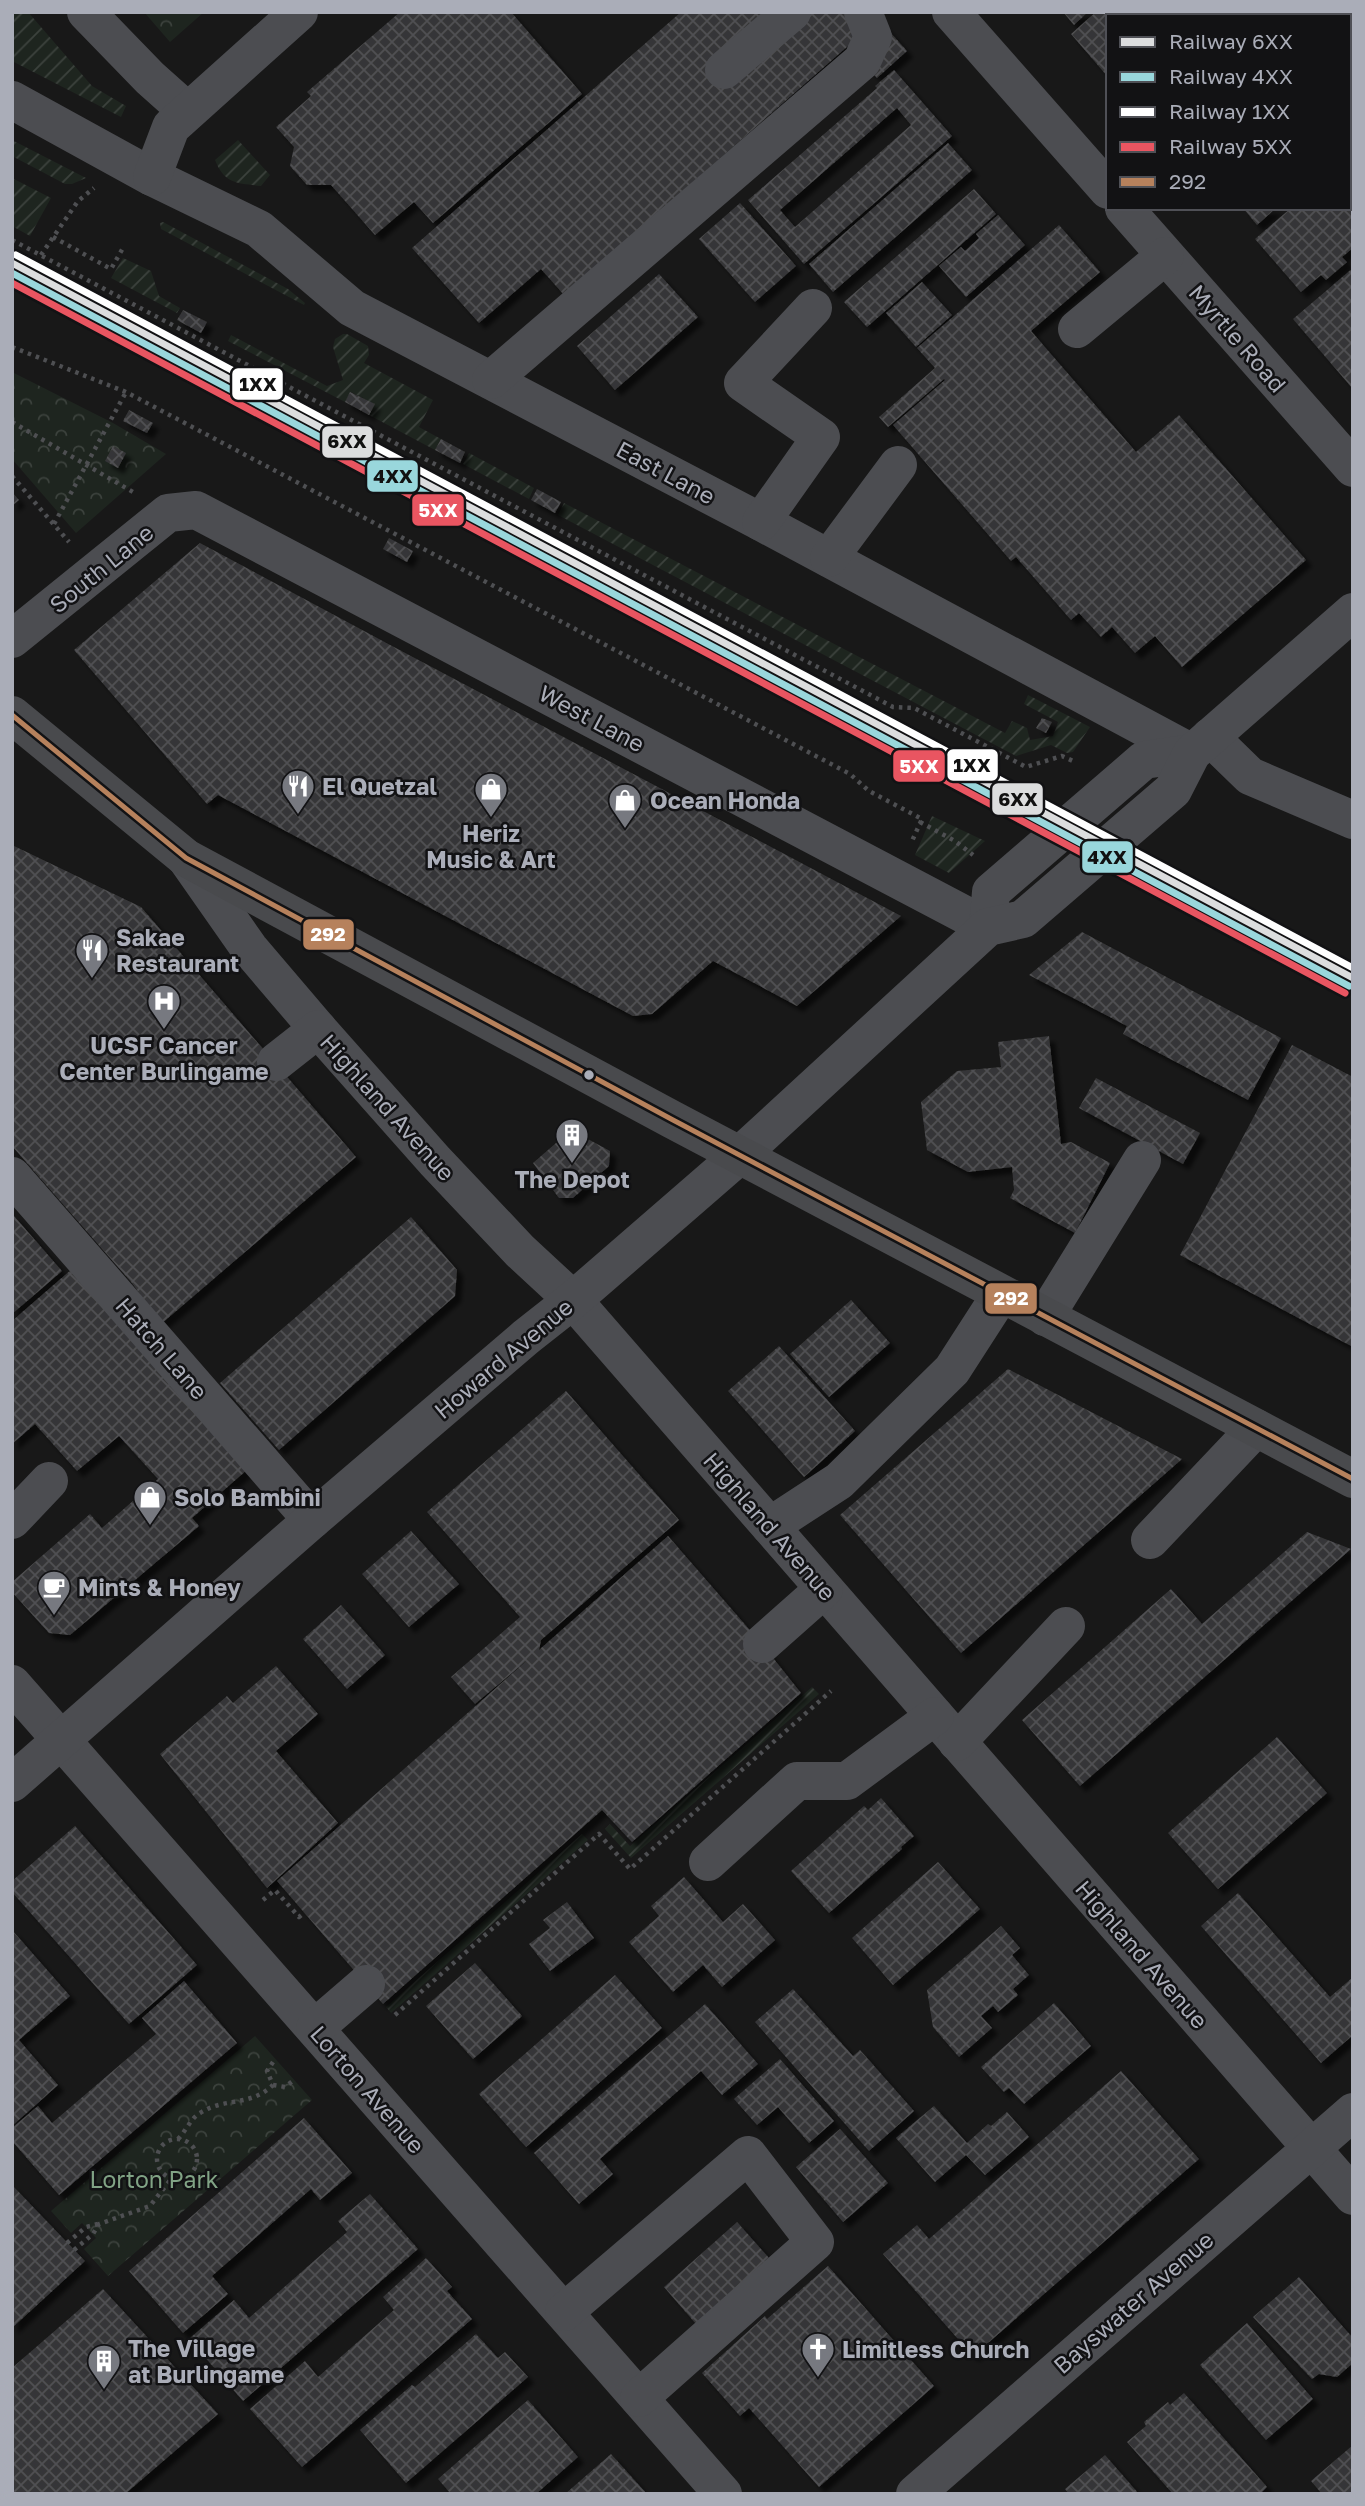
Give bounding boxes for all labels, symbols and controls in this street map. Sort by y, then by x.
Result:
legend [1106,14,1351,210]
text: Railway 6XX [1169,28,1293,54]
text: Railway 4XX [1169,63,1293,89]
text: Railway 1XX [1169,98,1290,124]
text: Railway 5XX [1169,133,1292,159]
text: 292 [1169,168,1206,194]
street label: Myrtle Road [1184,278,1292,398]
line badge: 1XX [231,367,284,401]
text: 1XX [239,372,277,395]
line badge: 6XX [321,425,374,459]
text: 6XX [327,429,367,452]
street label: East Lane [612,434,720,510]
line badge: 4XX [366,459,419,493]
text: 4XX [373,464,413,487]
line badge: 5XX [411,493,465,527]
text: 5XX [418,498,458,521]
street label: South Lane [43,518,159,618]
street label: West Lane [534,679,650,757]
line badge: 1XX [946,748,999,782]
line badge: 5XX [892,749,946,783]
text: 1XX [953,753,991,776]
text: 5XX [899,754,939,777]
restaurant icon: El Quetzal [279,767,317,816]
shop icon: Heriz Music & Art [472,770,510,819]
place label: El Quetzal [322,772,437,800]
shop icon: Ocean Honda [606,781,644,830]
line badge: 6XX [991,782,1044,816]
place label: Ocean Honda [650,786,800,814]
text: 6XX [998,787,1038,810]
place label: Heriz Music & Art [426,819,556,873]
line badge: 4XX [1081,840,1134,874]
text: 4XX [1087,845,1127,868]
line badge: 292 [302,918,355,951]
text: 292 [310,922,346,945]
place label: Sakae Restaurant [116,923,239,977]
restaurant icon: Sakae Restaurant [73,931,111,980]
hospital icon: UCSF Cancer Center Burlingame [145,982,183,1031]
street label: Highland Avenue [315,1028,461,1186]
place label: UCSF Cancer Center Burlingame [59,1031,269,1085]
unlabelled marker [582,1068,596,1082]
building icon: The Depot [553,1116,591,1165]
place label: The Depot [514,1165,630,1193]
line badge: 292 [984,1282,1038,1315]
text: 292 [993,1286,1029,1309]
street label: Hatch Lane [110,1291,214,1405]
street label: Howard Avenue [428,1292,578,1424]
street label: Highland Avenue [698,1446,842,1606]
shop icon: Solo Bambini [131,1478,169,1527]
place label: Solo Bambini [174,1483,321,1511]
cafe icon: Mints & Honey [35,1568,73,1617]
place label: Mints & Honey [78,1573,241,1601]
street label: Highland Avenue [1070,1874,1214,2034]
street label: Lorton Avenue [305,2019,431,2159]
park label: Lorton Park [90,2165,218,2193]
street label: Bayswater Avenue [1047,2225,1219,2379]
church icon: Limitless Church [799,2330,837,2379]
place label: The Village at Burlingame [128,2334,284,2388]
place label: Limitless Church [842,2335,1029,2363]
building icon: The Village at Burlingame [85,2342,123,2391]

